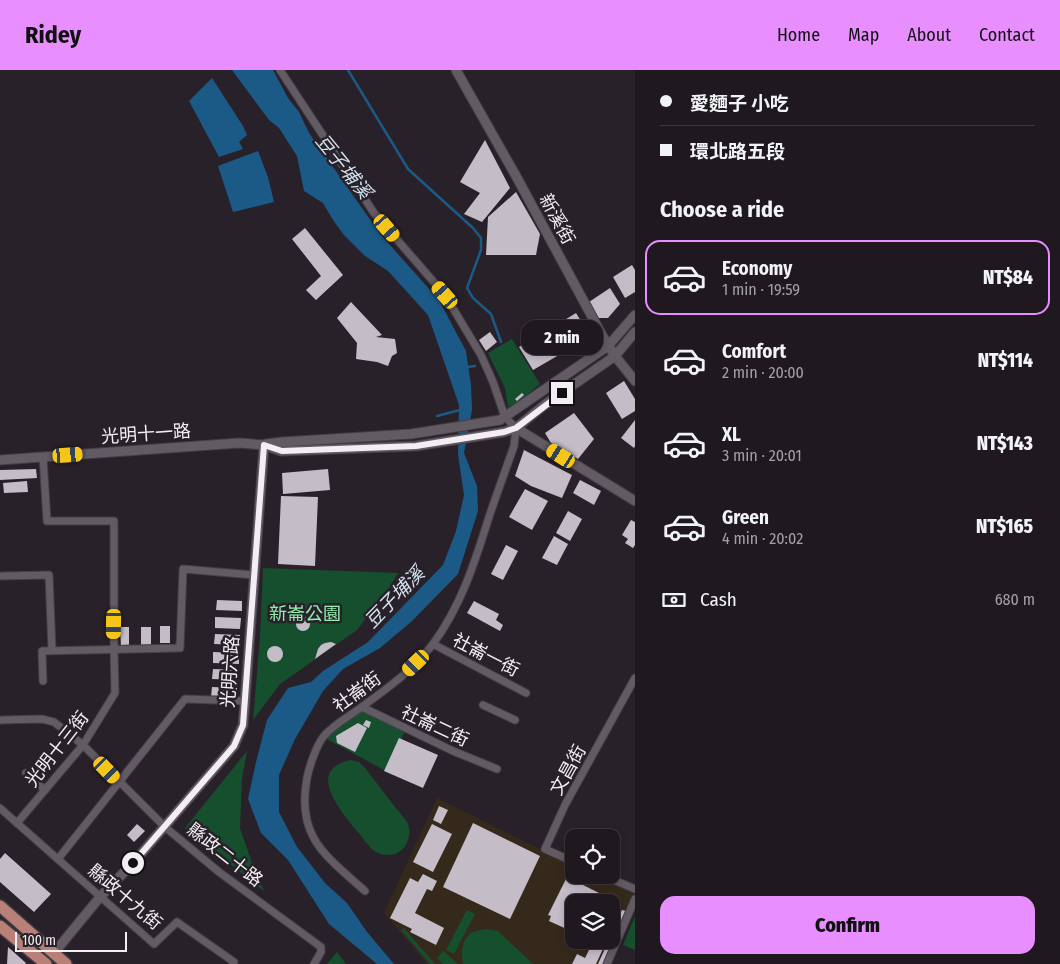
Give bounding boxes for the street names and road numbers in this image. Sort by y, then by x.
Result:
street label: 新溪街 [535,190,579,248]
street label: 光明十一路 [100,420,192,448]
street label: 社崙一街 [449,629,523,681]
street label: 光明六路 [217,635,243,709]
street label: 社崙街 [329,667,385,717]
street label: 社崙二街 [398,701,472,751]
street label: 光明十三街 [21,707,93,791]
street label: 文昌街 [545,741,591,799]
street label: 縣政二十路 [183,819,267,891]
street label: 縣政十九街 [83,860,167,934]

